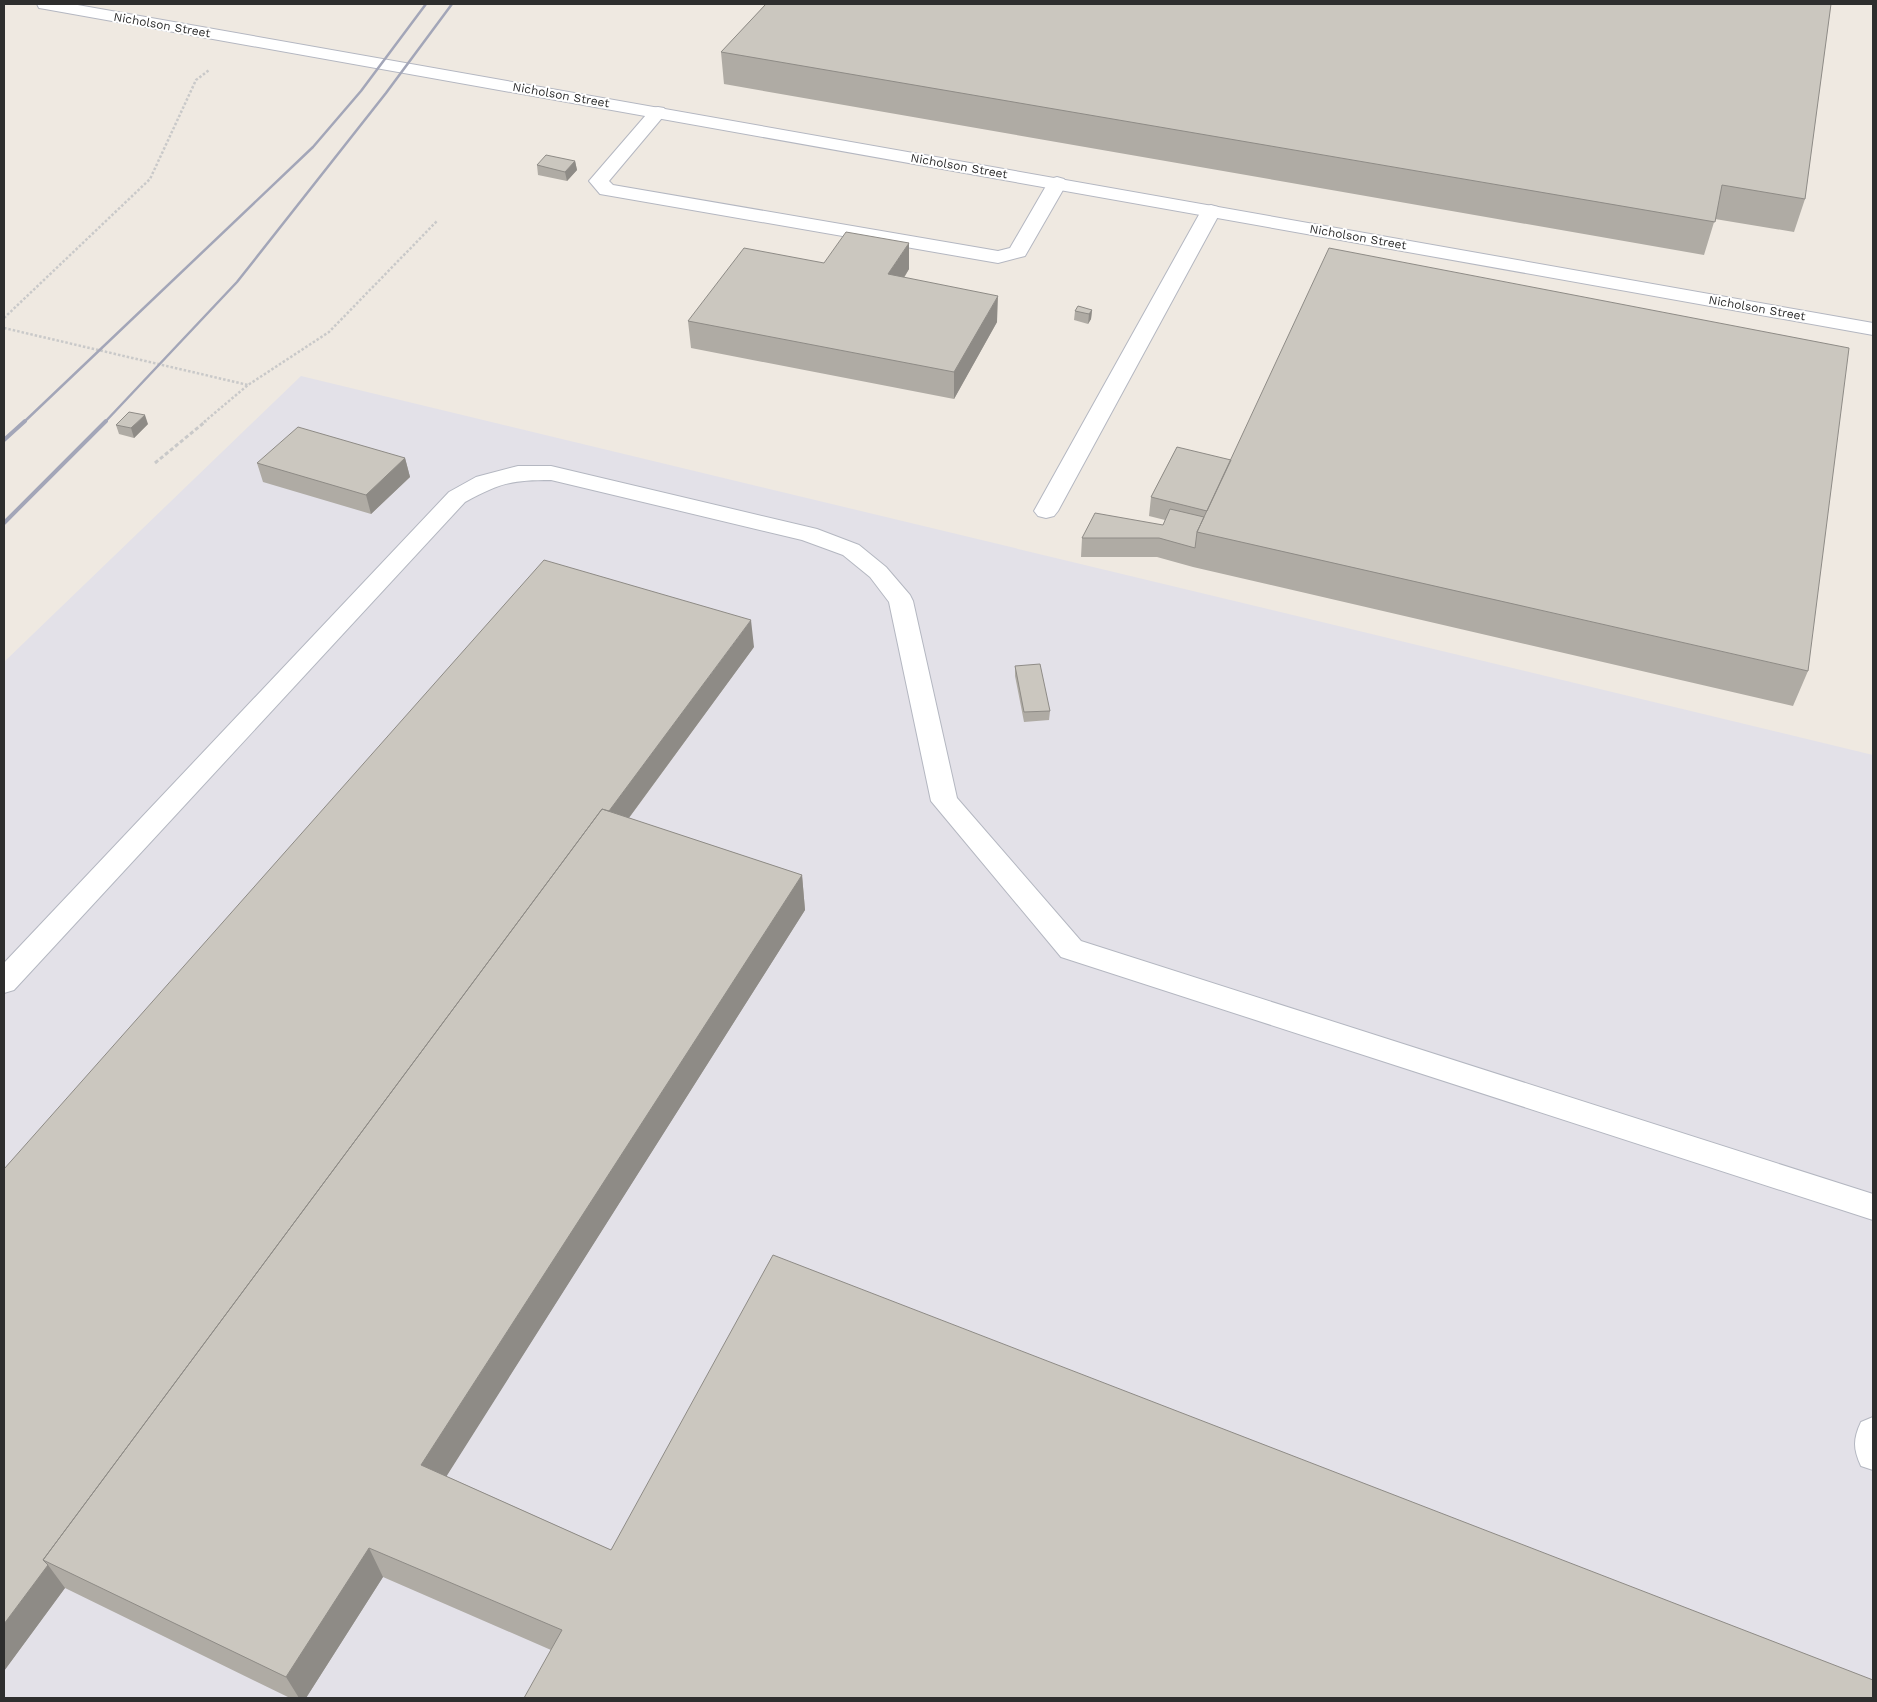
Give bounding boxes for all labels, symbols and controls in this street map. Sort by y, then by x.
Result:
street label: Nicholson Street [112,10,212,40]
street label: Nicholson Street [511,80,611,110]
street label: Nicholson Street [909,151,1009,181]
street label: Nicholson Street [1308,222,1408,252]
street label: Nicholson Street [1707,293,1807,323]

